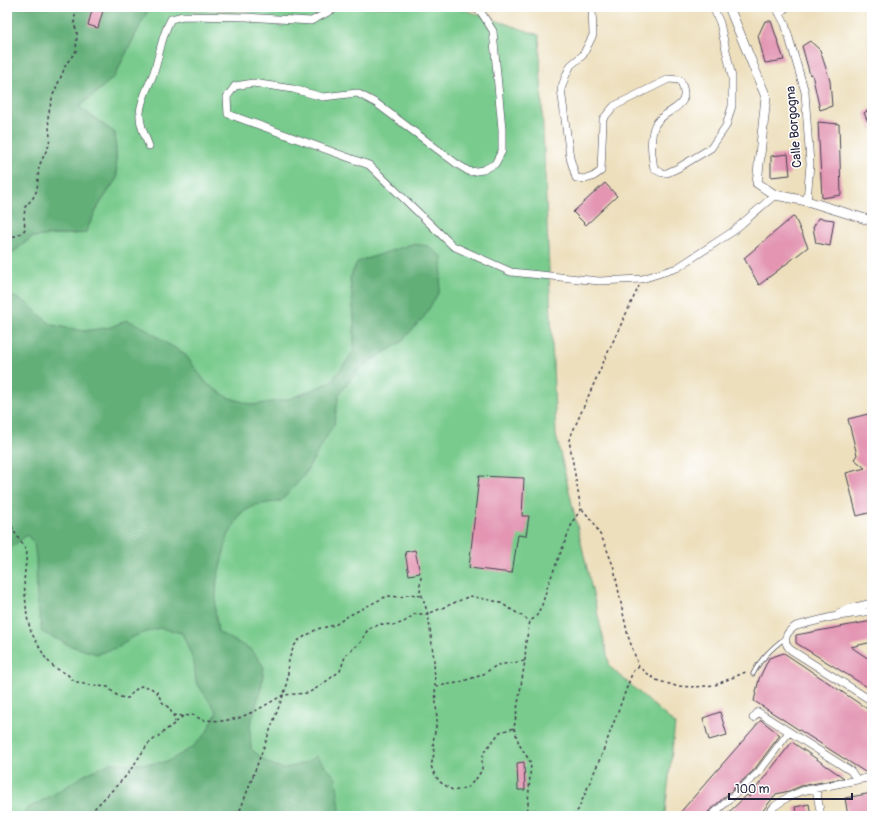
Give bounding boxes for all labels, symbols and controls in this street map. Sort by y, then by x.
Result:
street label: Calle Borgogna [782,85,806,168]
scale bar [729,775,852,801]
text: 100 m [735,782,770,797]

